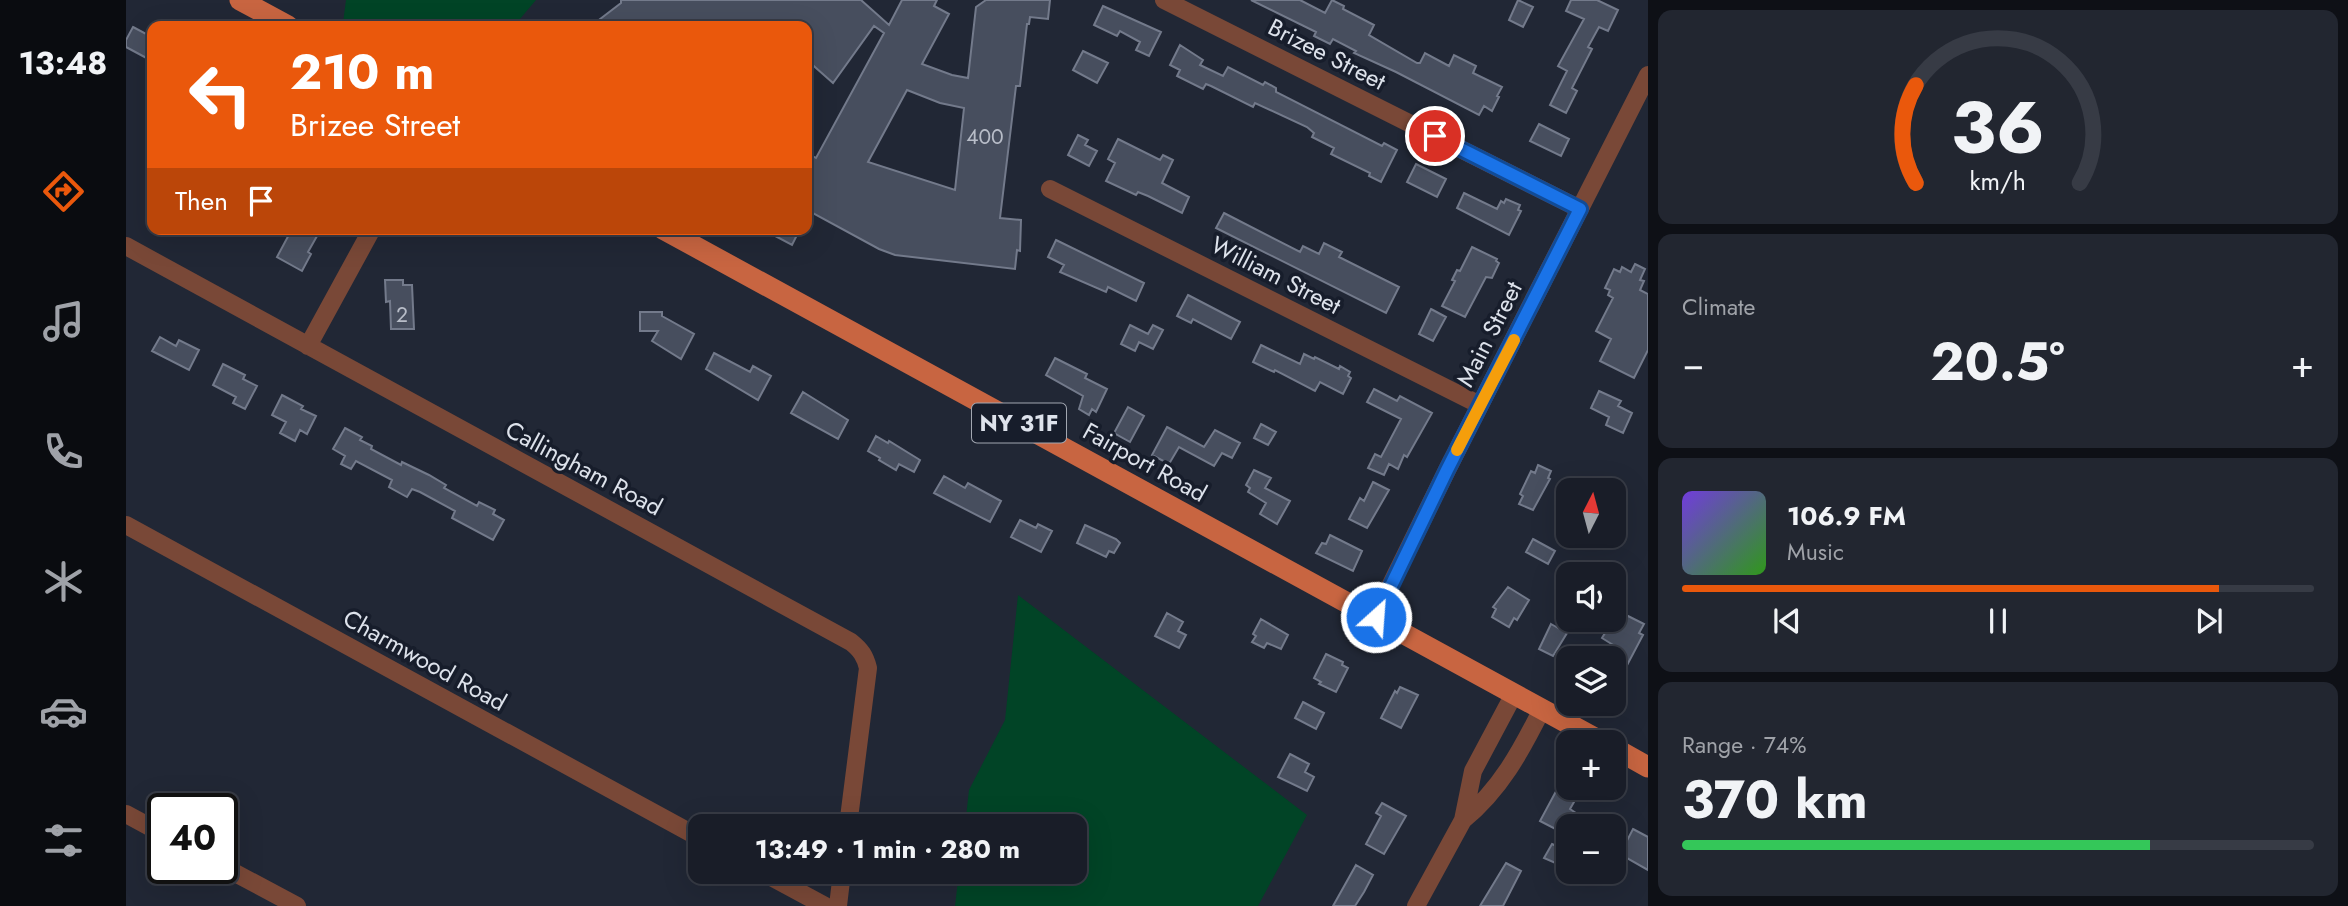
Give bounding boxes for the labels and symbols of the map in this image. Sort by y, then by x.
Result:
street label: Brizee Street [1262,9,1392,99]
pin [1405,106,1465,166]
house number: 400 [966,122,1004,152]
street label: William Street [1205,227,1347,323]
street label: Main Street [1447,275,1531,393]
house number: 2 [396,300,408,330]
road number: NY 31F [972,404,1066,442]
street label: Callingham Road [499,412,669,524]
street label: Fairport Road [1077,413,1213,511]
north arrow [1556,478,1626,548]
position arrow [1339,580,1413,654]
street label: Charmwood Road [337,601,513,719]
speed limit sign: 40 [147,793,238,884]

